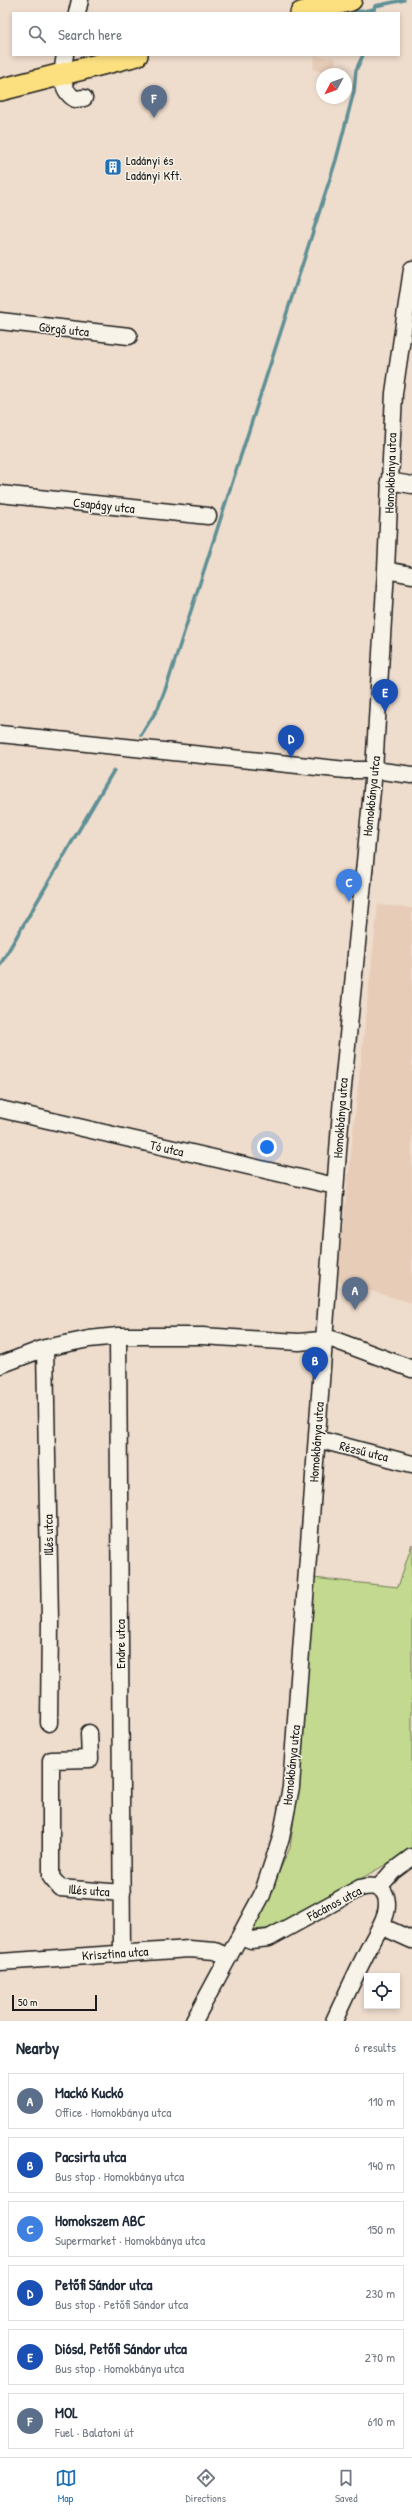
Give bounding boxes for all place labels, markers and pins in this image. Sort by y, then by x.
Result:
pin: F [141,85,167,118]
place label: Ladányi és Ladányi Kft. [126,151,182,184]
building icon: Ladányi és Ladányi Kft. [103,157,123,177]
pin: E [372,679,398,712]
pin: D [278,725,304,758]
pin: C [336,869,362,902]
pin: A [342,1277,368,1310]
pin: B [302,1347,328,1380]

